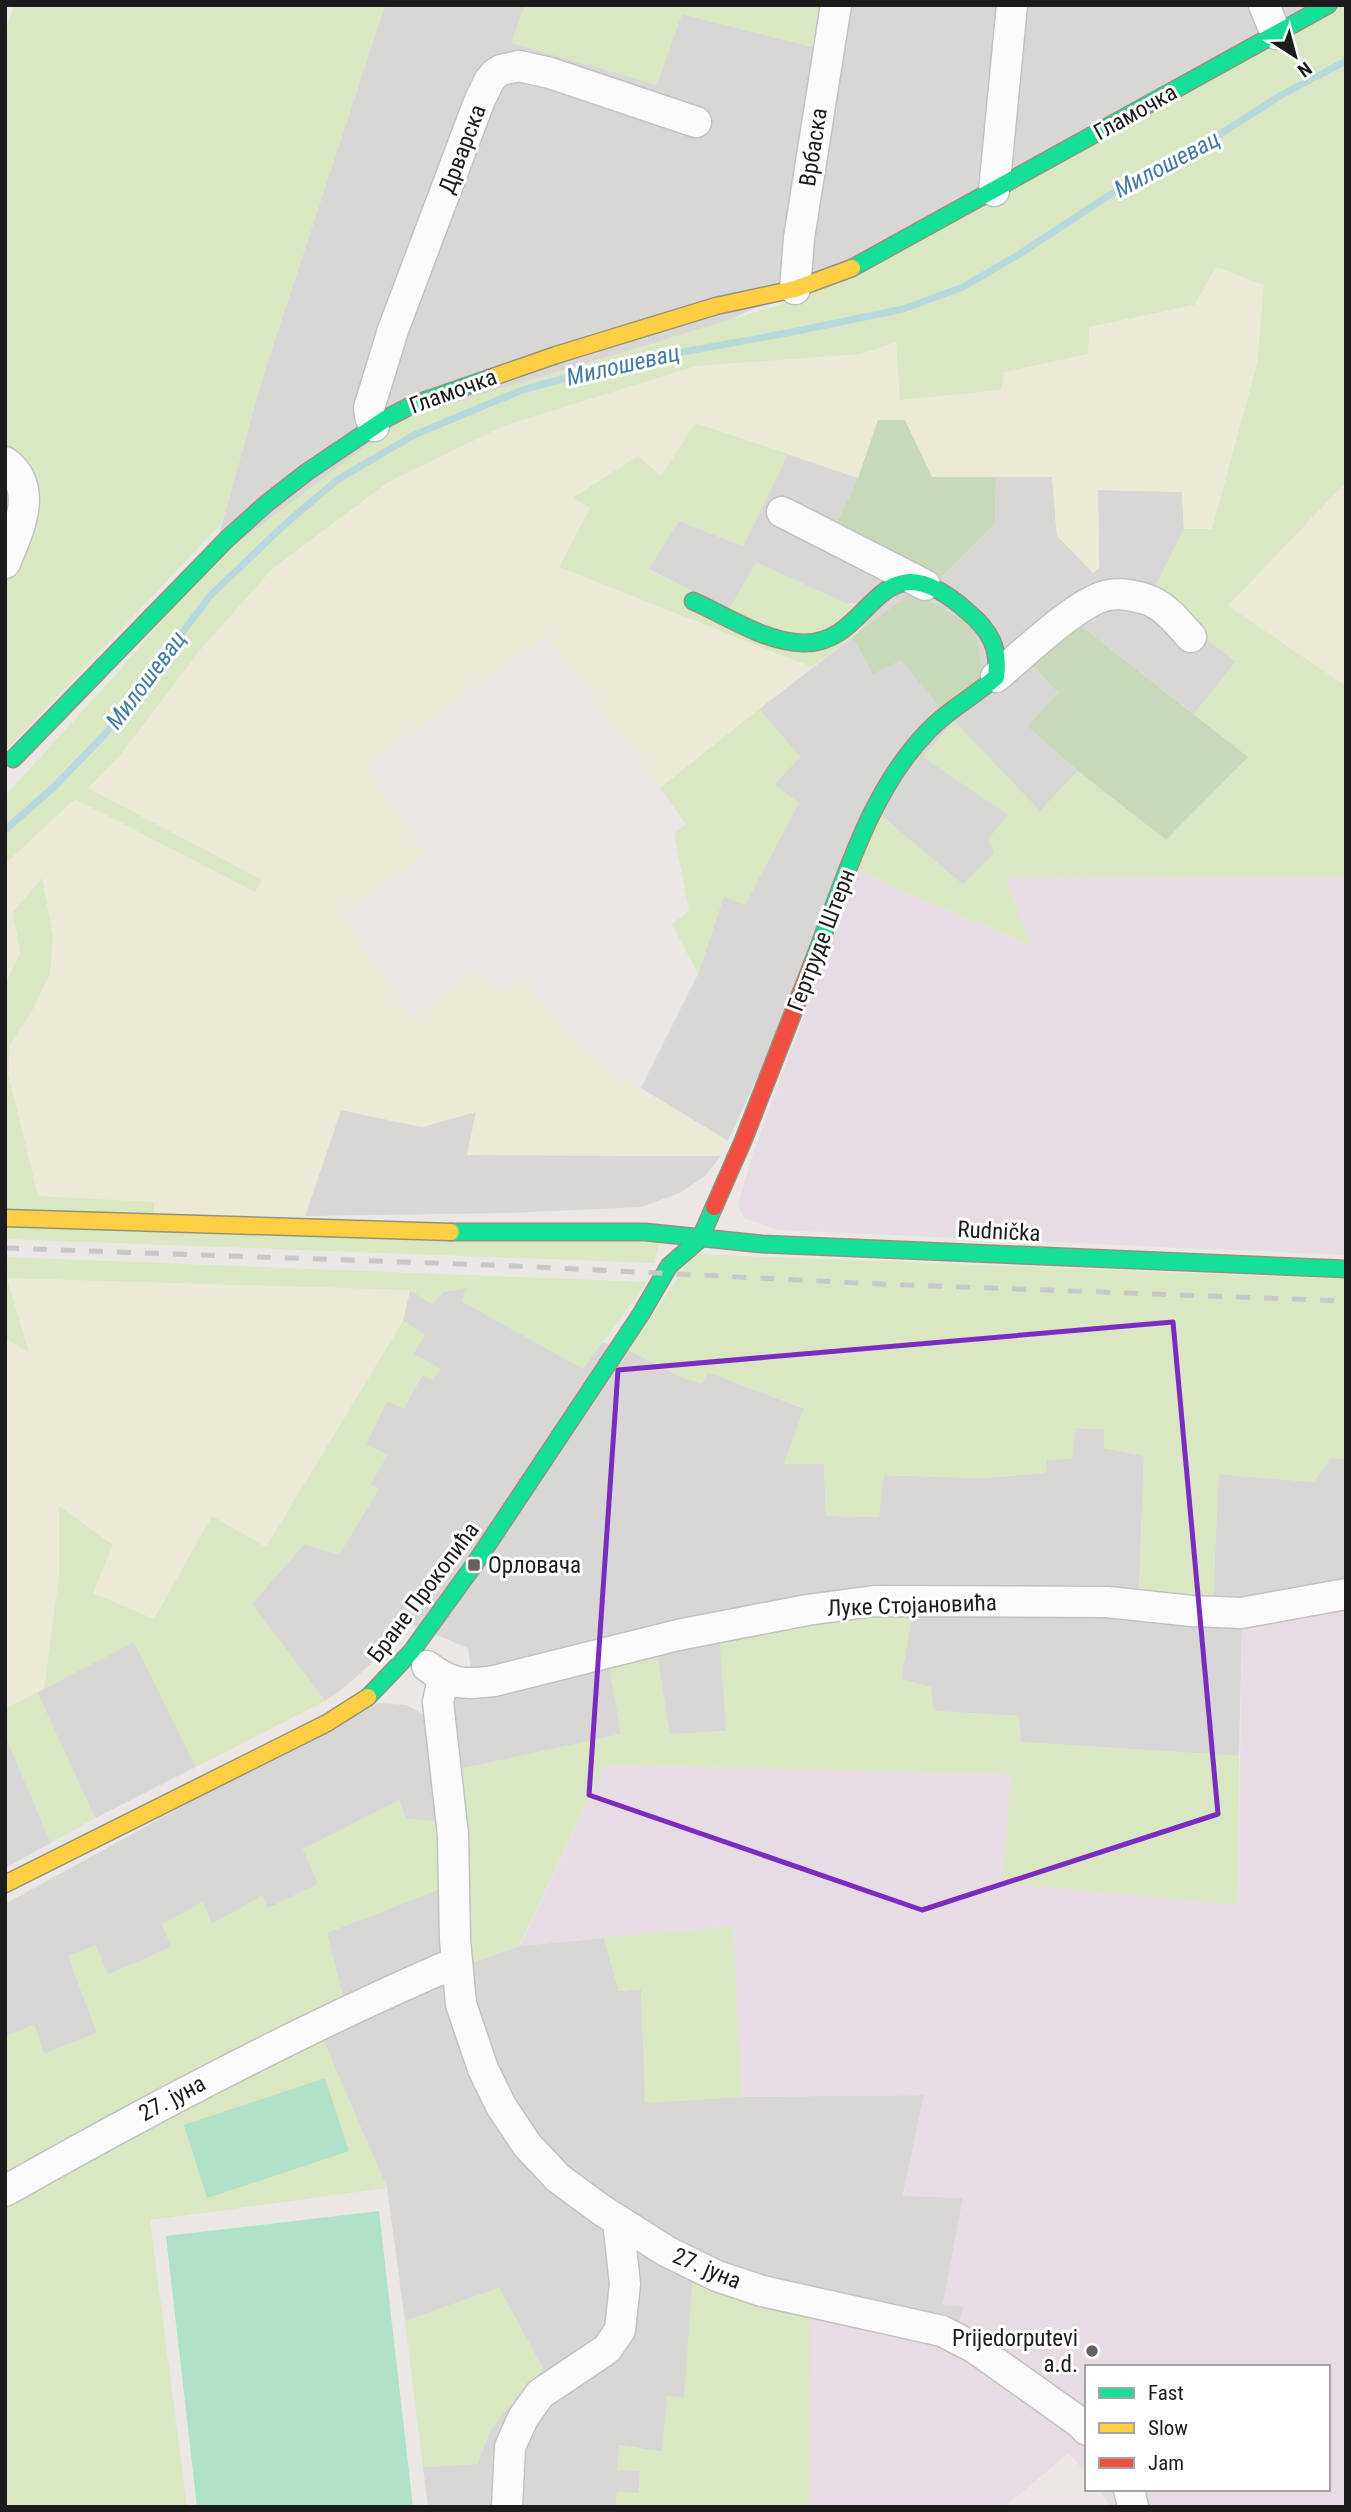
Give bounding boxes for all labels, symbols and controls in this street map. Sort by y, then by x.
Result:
north arrow [1260,21,1330,91]
text: N [1293,57,1316,82]
street label: Гламочка [1089,79,1181,146]
street label: Дрварска [433,101,492,198]
street label: Врбаска [794,106,833,188]
water label: Милошевац [1109,125,1225,203]
water label: Милошевац [564,338,682,392]
street label: Гламочка [406,363,500,420]
water label: Милошевац [100,625,192,735]
street label: Гертруде Штерн [782,865,861,1015]
street label: Rudnička [957,1216,1041,1247]
street label: Бране Прокопића [362,1517,485,1668]
place label: Орловача [488,1552,581,1579]
marker: Орловача [466,1557,482,1573]
street label: Луке Стојановића [827,1589,997,1622]
street label: 27. јуна [134,2070,210,2127]
street label: 27. јуна [669,2242,745,2295]
place label: Prijedorputevi a.d. [952,2325,1078,2378]
marker: Prijedorputevi a.d. [1084,2343,1100,2359]
legend [1085,2365,1330,2491]
text: Fast [1148,2381,1184,2405]
text: Slow [1148,2416,1188,2440]
text: Jam [1148,2451,1184,2475]

